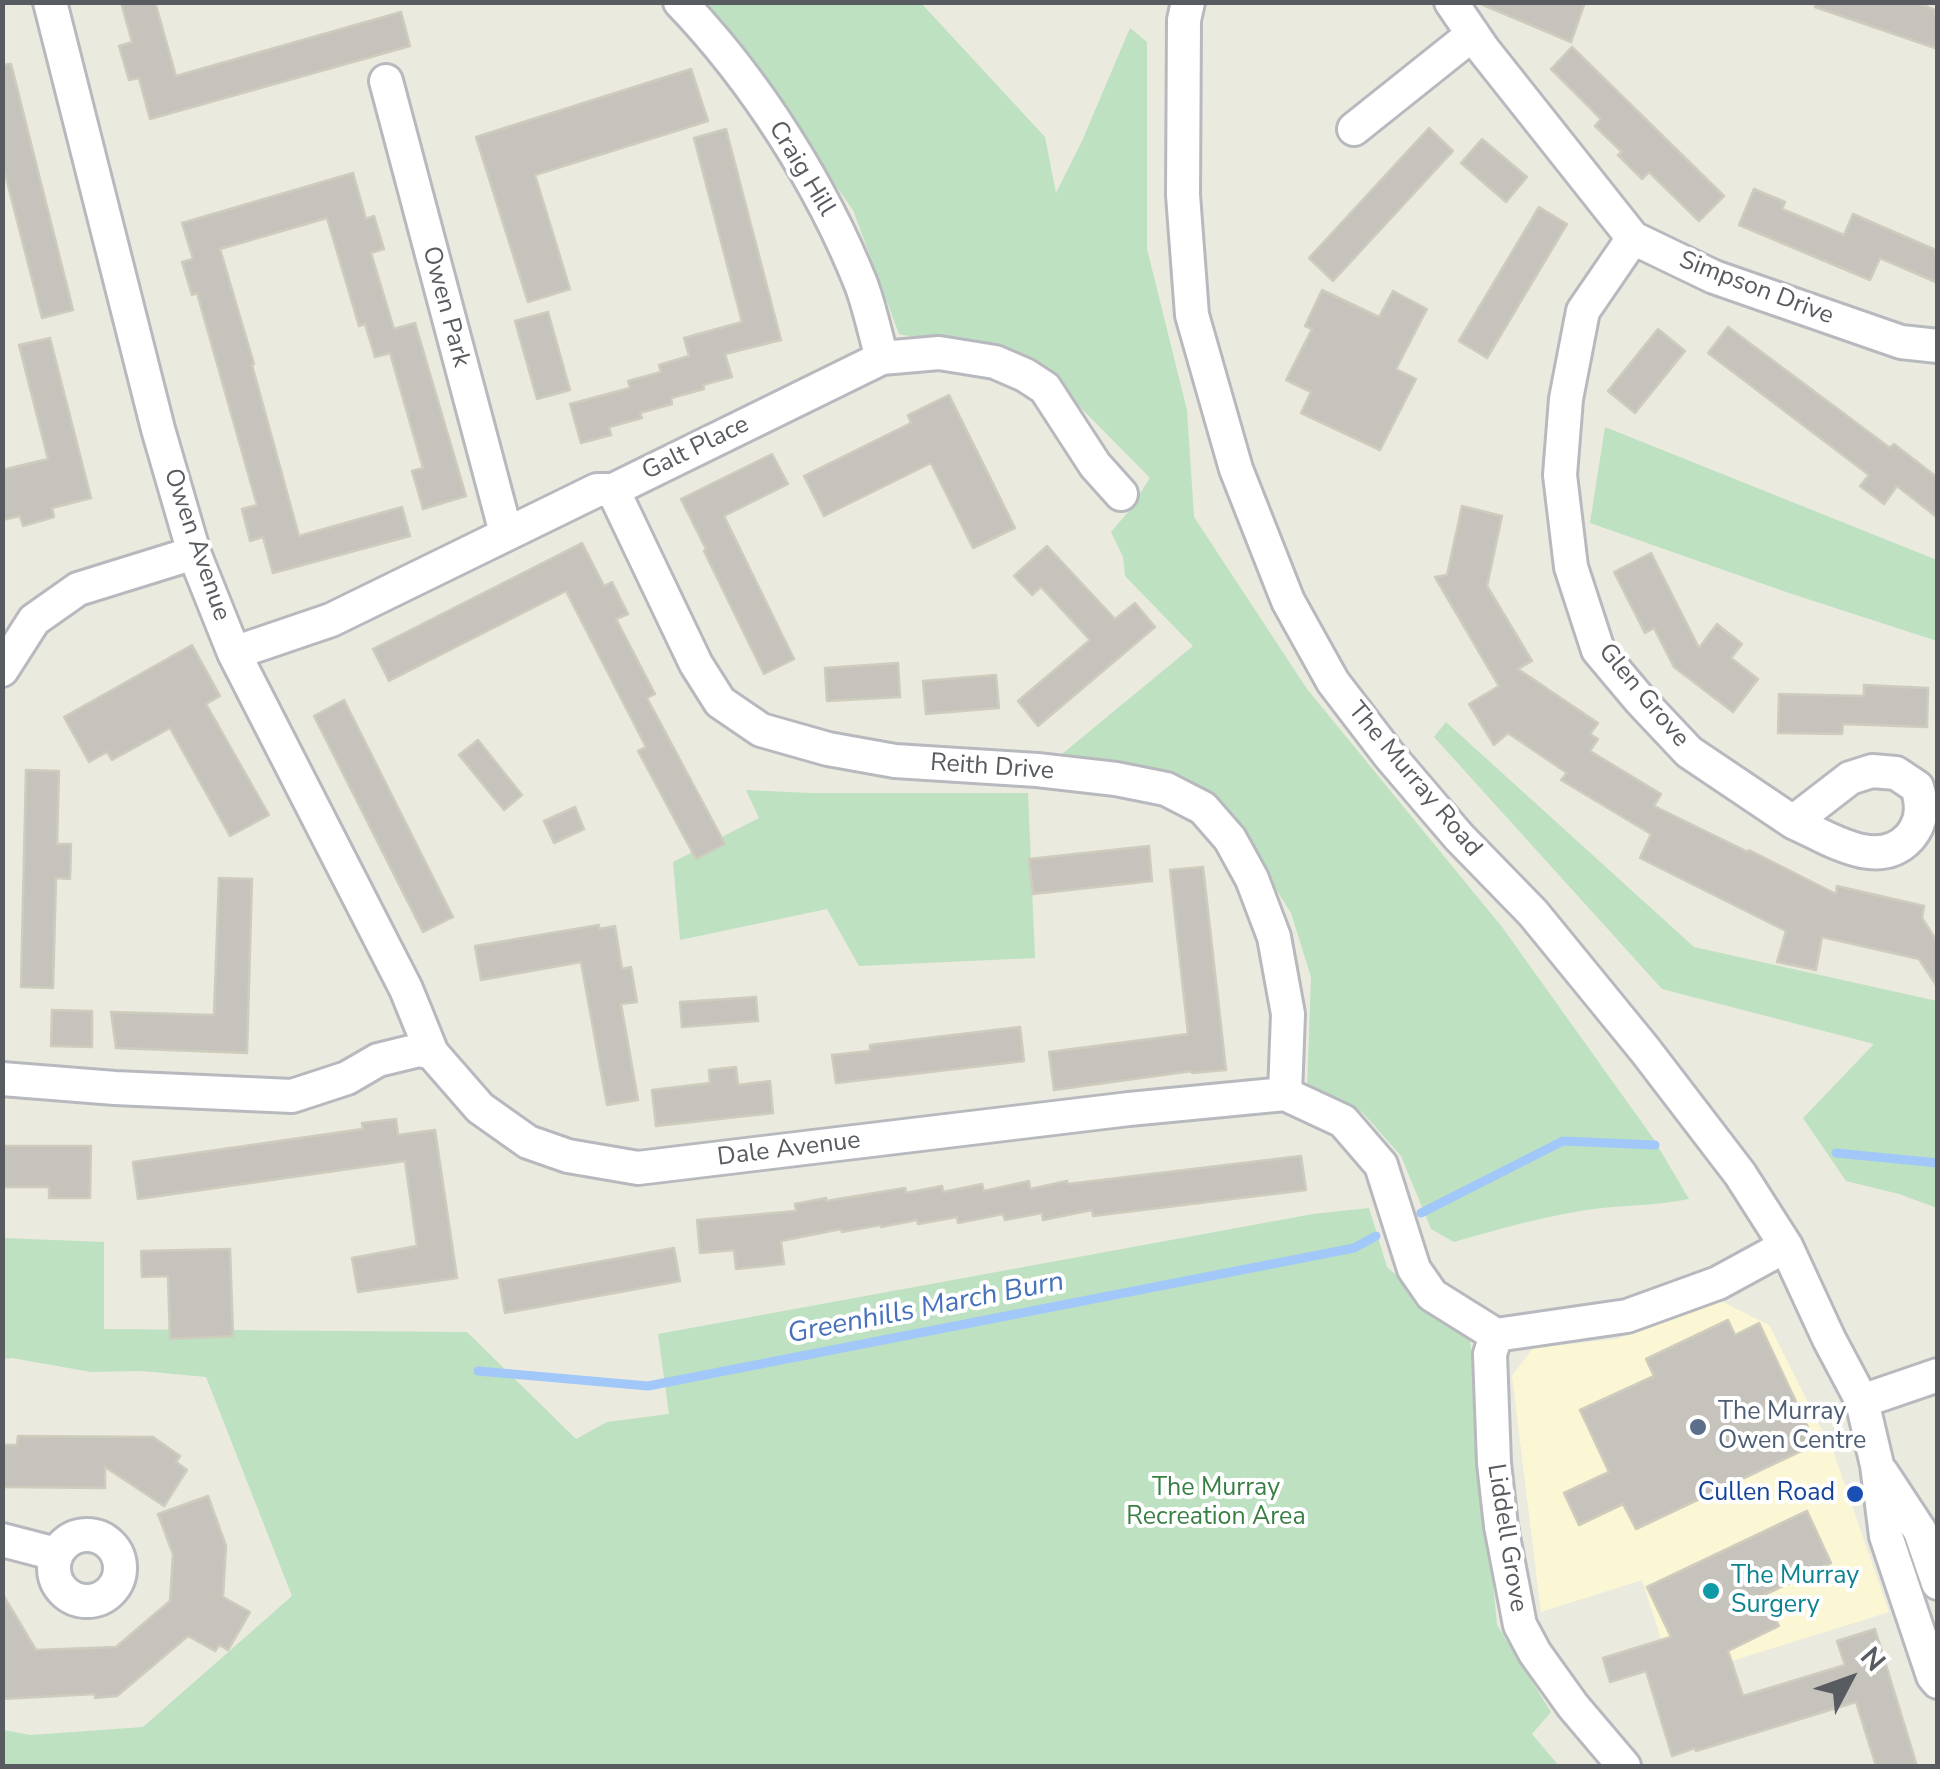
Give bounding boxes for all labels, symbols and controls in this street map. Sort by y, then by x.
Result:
street label: Craig Hill [761,116,841,222]
street label: Owen Park [414,243,476,371]
street label: Simpson Drive [1675,246,1837,332]
street label: Galt Place [638,410,754,488]
street label: Owen Avenue [156,465,236,625]
street label: Glen Grove [1591,638,1695,754]
street label: The Murray Road [1341,697,1487,863]
street label: Reith Drive [929,749,1055,787]
street label: Dale Avenue [716,1126,862,1174]
water label: Greenhills March Burn [785,1266,1067,1352]
place label: The Murray Owen Centre [1718,1398,1866,1457]
marker: The Murray Owen Centre [1687,1416,1709,1438]
street label: Liddell Grove [1479,1462,1533,1614]
park label: The Murray Recreation Area [1126,1474,1306,1533]
place label: Cullen Road [1698,1479,1835,1509]
marker: Cullen Road [1844,1483,1866,1505]
place label: The Murray Surgery [1731,1562,1859,1621]
marker: The Murray Surgery [1700,1580,1722,1602]
north arrow [1800,1629,1900,1729]
text: N [1851,1639,1894,1680]

